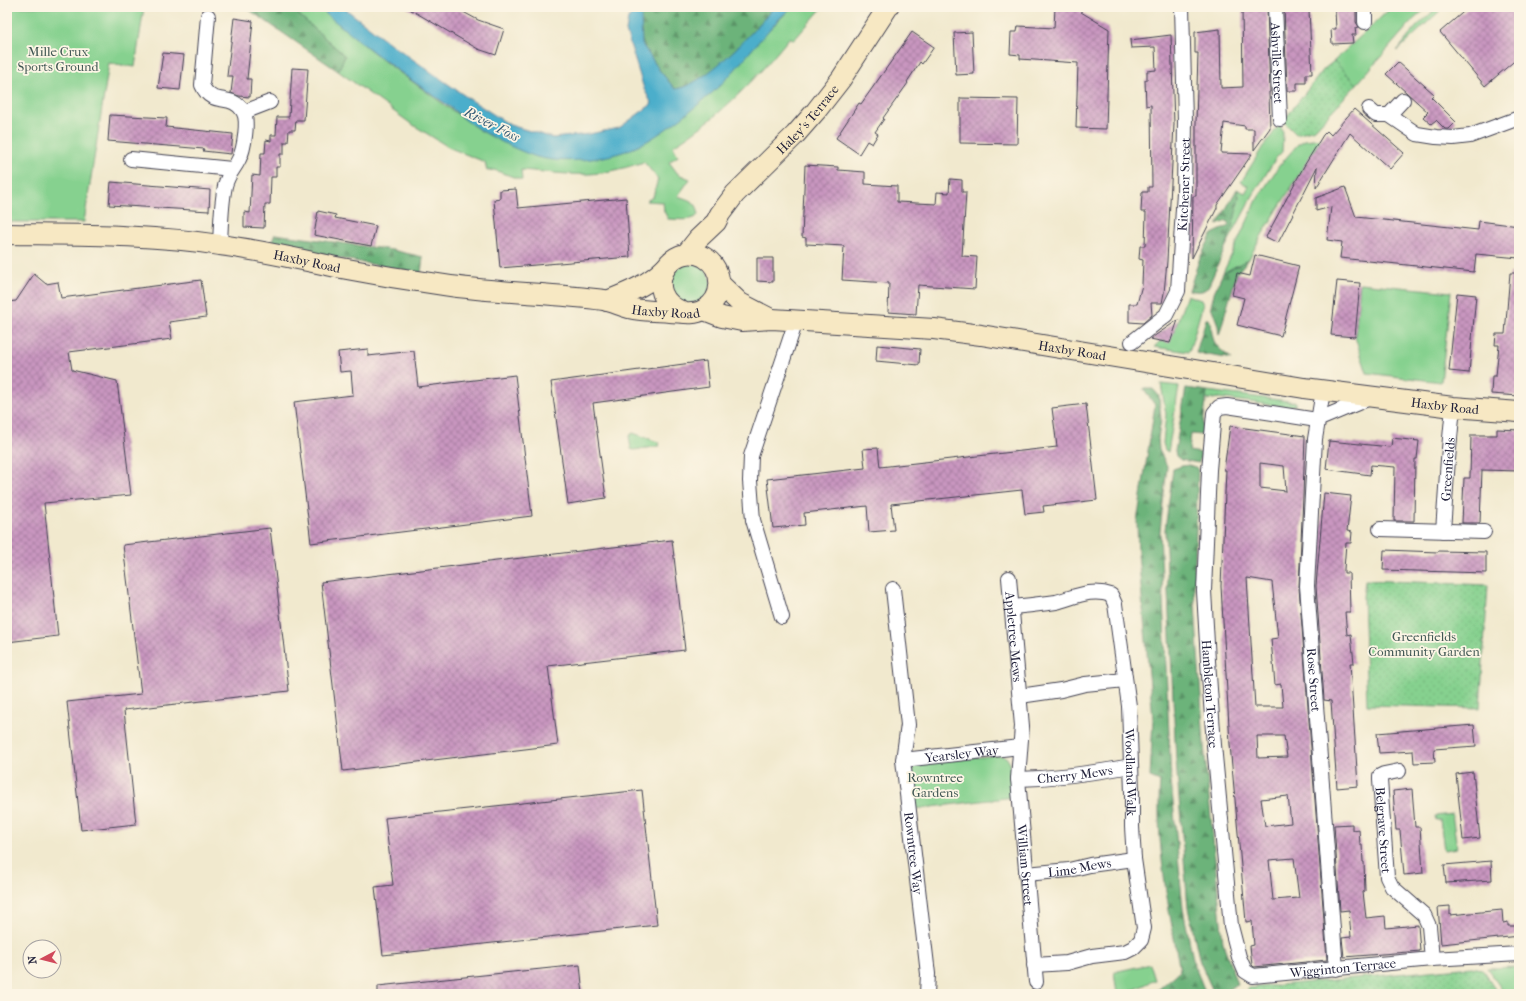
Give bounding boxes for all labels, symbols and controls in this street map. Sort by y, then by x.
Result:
street label: Ashville Street [1268,21,1286,104]
park label: Mille Crux Sports Ground [17,44,99,74]
street label: Haley's Terrace [773,81,842,157]
water label: River Foss [461,103,523,146]
street label: Kitchener Street [1175,137,1193,232]
street label: Haxby Road [272,247,343,276]
street label: Haxby Road [631,302,702,321]
street label: Haxby Road [1037,338,1108,364]
street label: Haxby Road [1410,395,1480,417]
street label: Greenfields [1438,436,1458,502]
street label: Appletree Mews [1002,590,1025,683]
park label: Greenfields Community Garden [1368,629,1480,659]
street label: Hambleton Terrace [1199,639,1221,749]
street label: Rose Street [1304,647,1324,713]
street label: Woodland Walk [1122,727,1139,816]
street label: Yearsley Way [923,742,1001,766]
street label: Cherry Mews [1037,762,1114,786]
park label: Rowntree Gardens [907,770,963,800]
street label: Belgrave Street [1373,786,1394,874]
street label: Rowntree Way [901,811,926,896]
street label: William Street [1014,823,1036,907]
street label: Lime Mews [1047,855,1112,880]
north arrow [22,939,62,979]
text: N [26,955,40,965]
street label: Wigginton Terrace [1288,955,1397,981]

